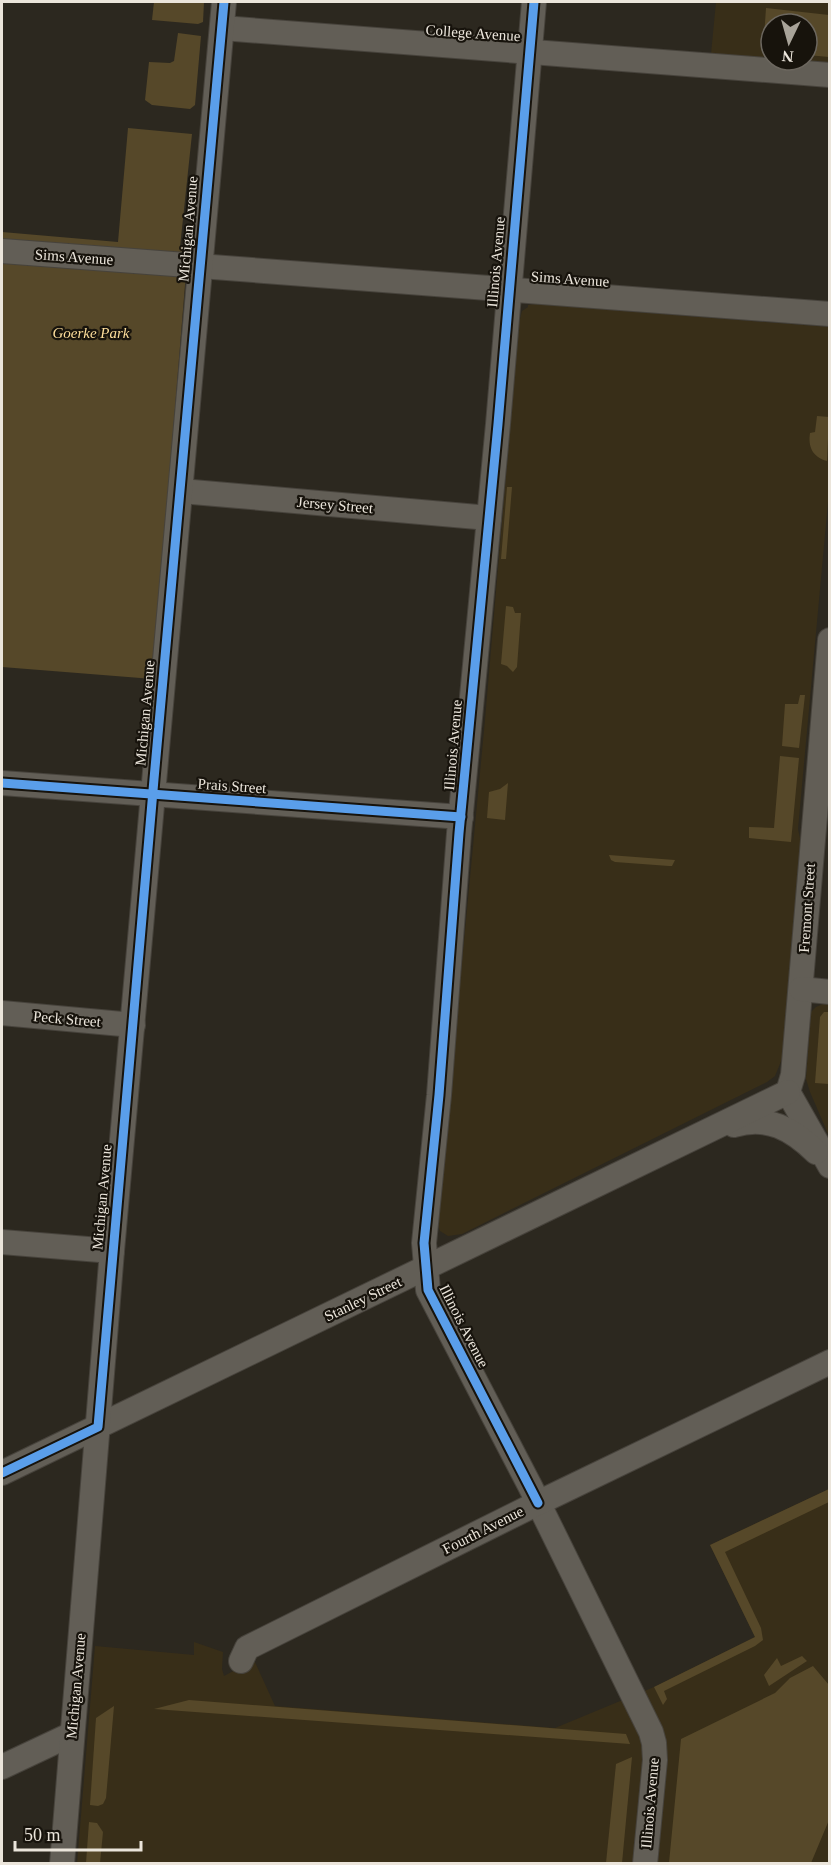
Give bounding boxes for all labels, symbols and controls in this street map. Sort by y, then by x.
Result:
north arrow [759,12,819,72]
street label: College Avenue [425,22,521,44]
text: N [781,47,794,65]
street label: Michigan Avenue [175,175,201,282]
street label: Illinois Avenue [484,216,508,308]
street label: Sims Avenue [34,246,114,268]
street label: Sims Avenue [530,268,610,290]
park label: Goerke Park [52,325,130,341]
street label: Jersey Street [296,494,374,516]
street label: Michigan Avenue [132,659,158,766]
street label: Illinois Avenue [441,699,465,791]
street label: Prais Street [197,776,268,796]
street label: Fremont Street [796,862,818,953]
street label: Peck Street [32,1008,102,1030]
street label: Michigan Avenue [89,1143,115,1250]
street label: Stanley Street [322,1273,405,1325]
street label: Illinois Avenue [436,1282,492,1370]
street label: Fourth Avenue [440,1503,526,1557]
street label: Michigan Avenue [63,1632,89,1739]
street label: Illinois Avenue [638,1757,662,1849]
scale bar [15,1814,141,1852]
text: 50 m [24,1825,61,1845]

